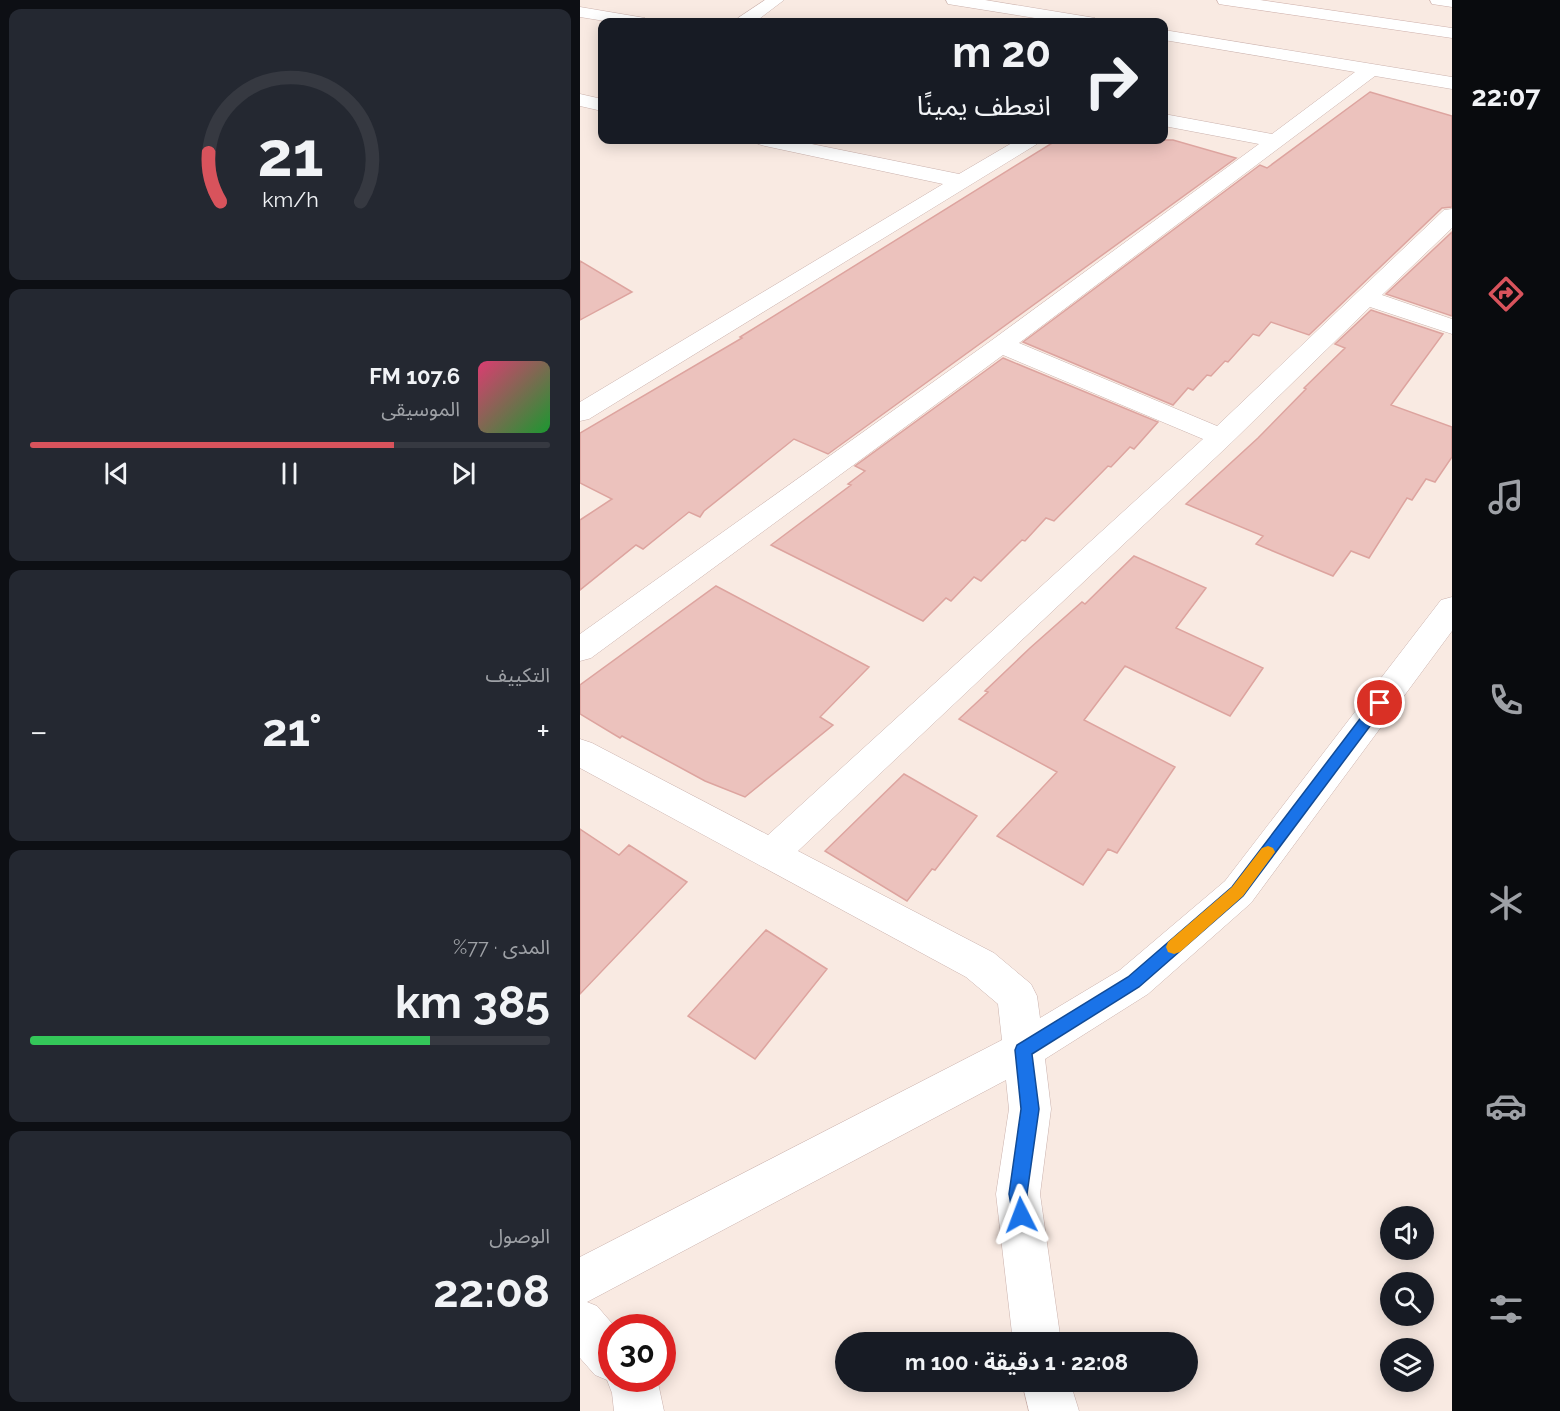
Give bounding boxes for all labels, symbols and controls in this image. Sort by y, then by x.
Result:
text: 20 m [952,28,1051,77]
icon: right [1072,42,1150,120]
text: 22:07 [1472,81,1540,112]
text: انعطف يمينًا [917,90,1051,121]
text: 21 [257,117,323,191]
text: km/h [262,187,318,212]
icon: directions [1485,273,1527,315]
text: 107.6 FM [369,363,460,389]
text: الموسيقى [381,397,460,421]
icon: previous [100,457,133,490]
icon: pause [273,457,306,490]
icon: next [447,457,480,490]
icon: music [1485,476,1527,518]
text: التكييف [486,663,550,687]
pin [1354,677,1405,728]
icon: phone [1485,679,1527,721]
icon: arrive [1363,686,1396,719]
text: 21° [262,704,322,757]
text: − [30,712,48,751]
text: + [536,712,550,751]
icon: climate [1485,882,1527,924]
text: المدى · 77% [453,935,550,959]
text: 385 km [395,976,550,1029]
icon: car [1485,1085,1527,1127]
position arrow [989,1183,1053,1247]
map controls [1380,1206,1434,1392]
button: sound [1380,1206,1434,1260]
text: الوصول [489,1224,550,1248]
text: 22:08 [433,1265,550,1318]
button: search [1380,1272,1434,1326]
icon: filters [1485,1288,1527,1330]
speed limit sign: 30 [598,1314,676,1392]
button: layers [1380,1338,1434,1392]
text: 22:08 · 1 دقيقة · 100 m [905,1349,1128,1375]

